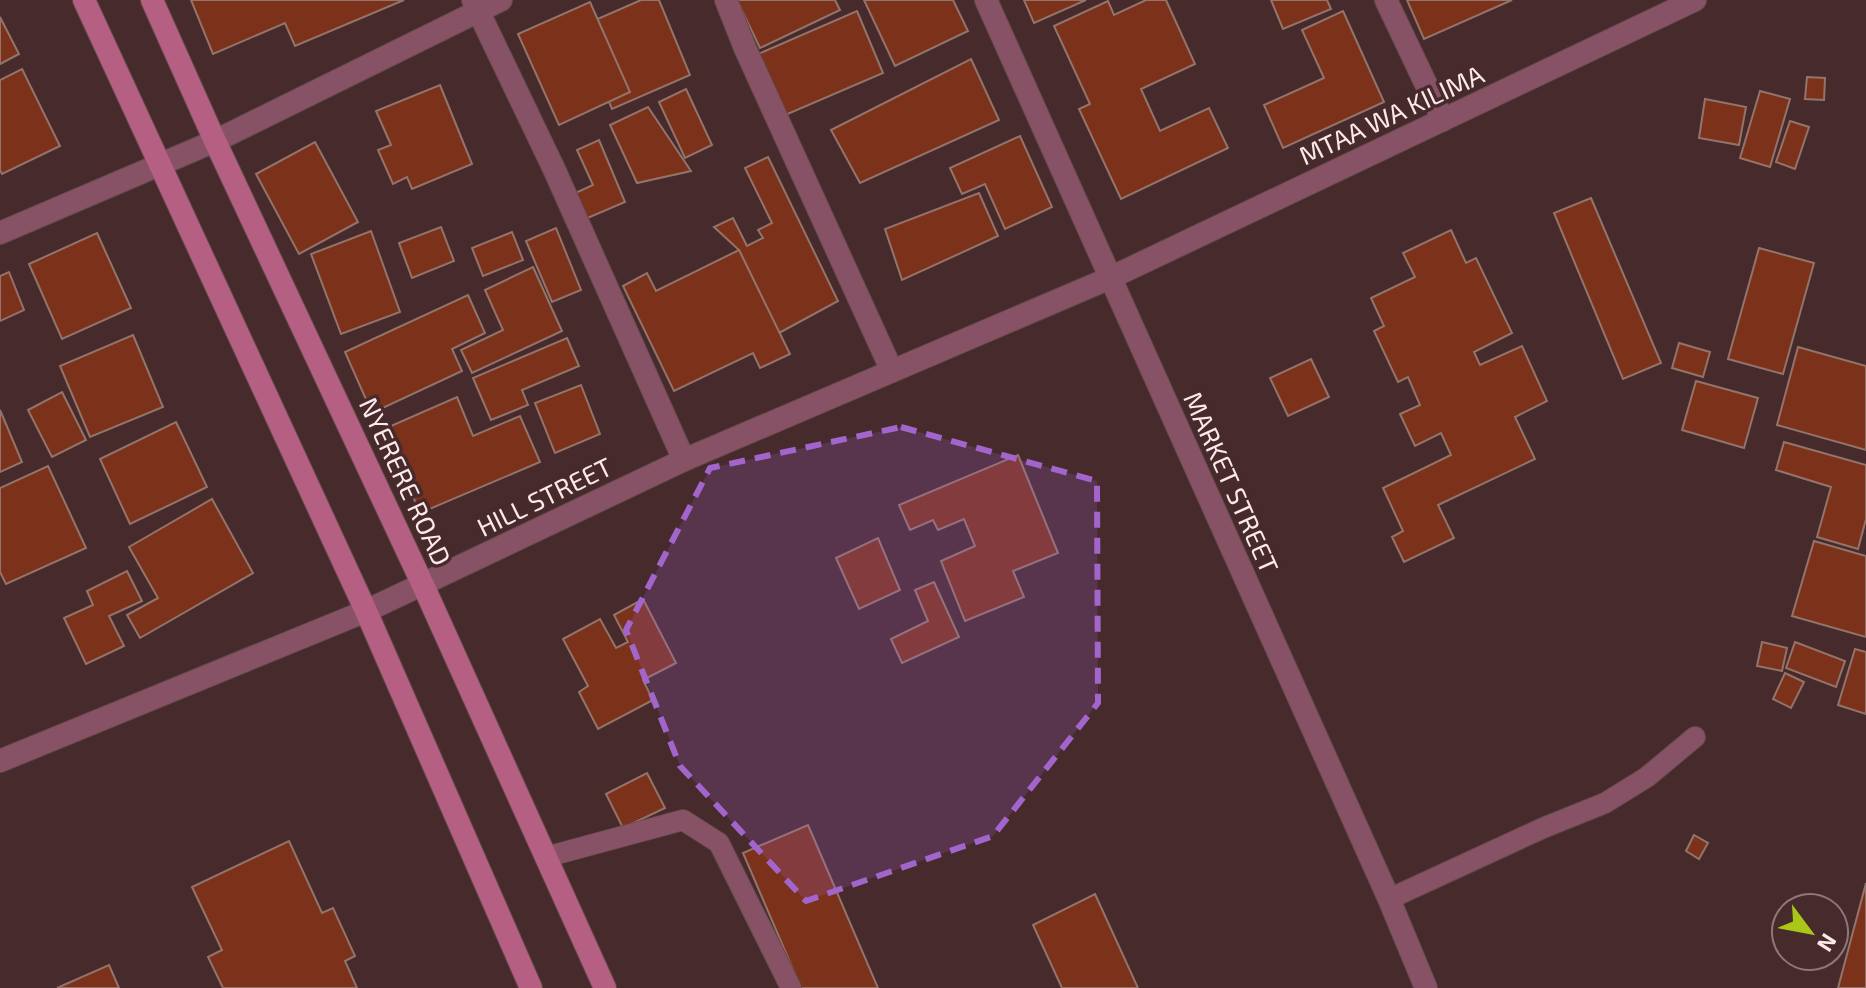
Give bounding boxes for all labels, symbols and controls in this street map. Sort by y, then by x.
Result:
street label: MTAA WA KILIMA [1294,58,1488,170]
street label: MARKET STREET [1178,387,1286,577]
street label: NYERERE ROAD [354,392,458,570]
street label: HILL STREET [472,450,616,542]
north arrow [1770,892,1850,972]
text: N [1813,930,1843,957]

